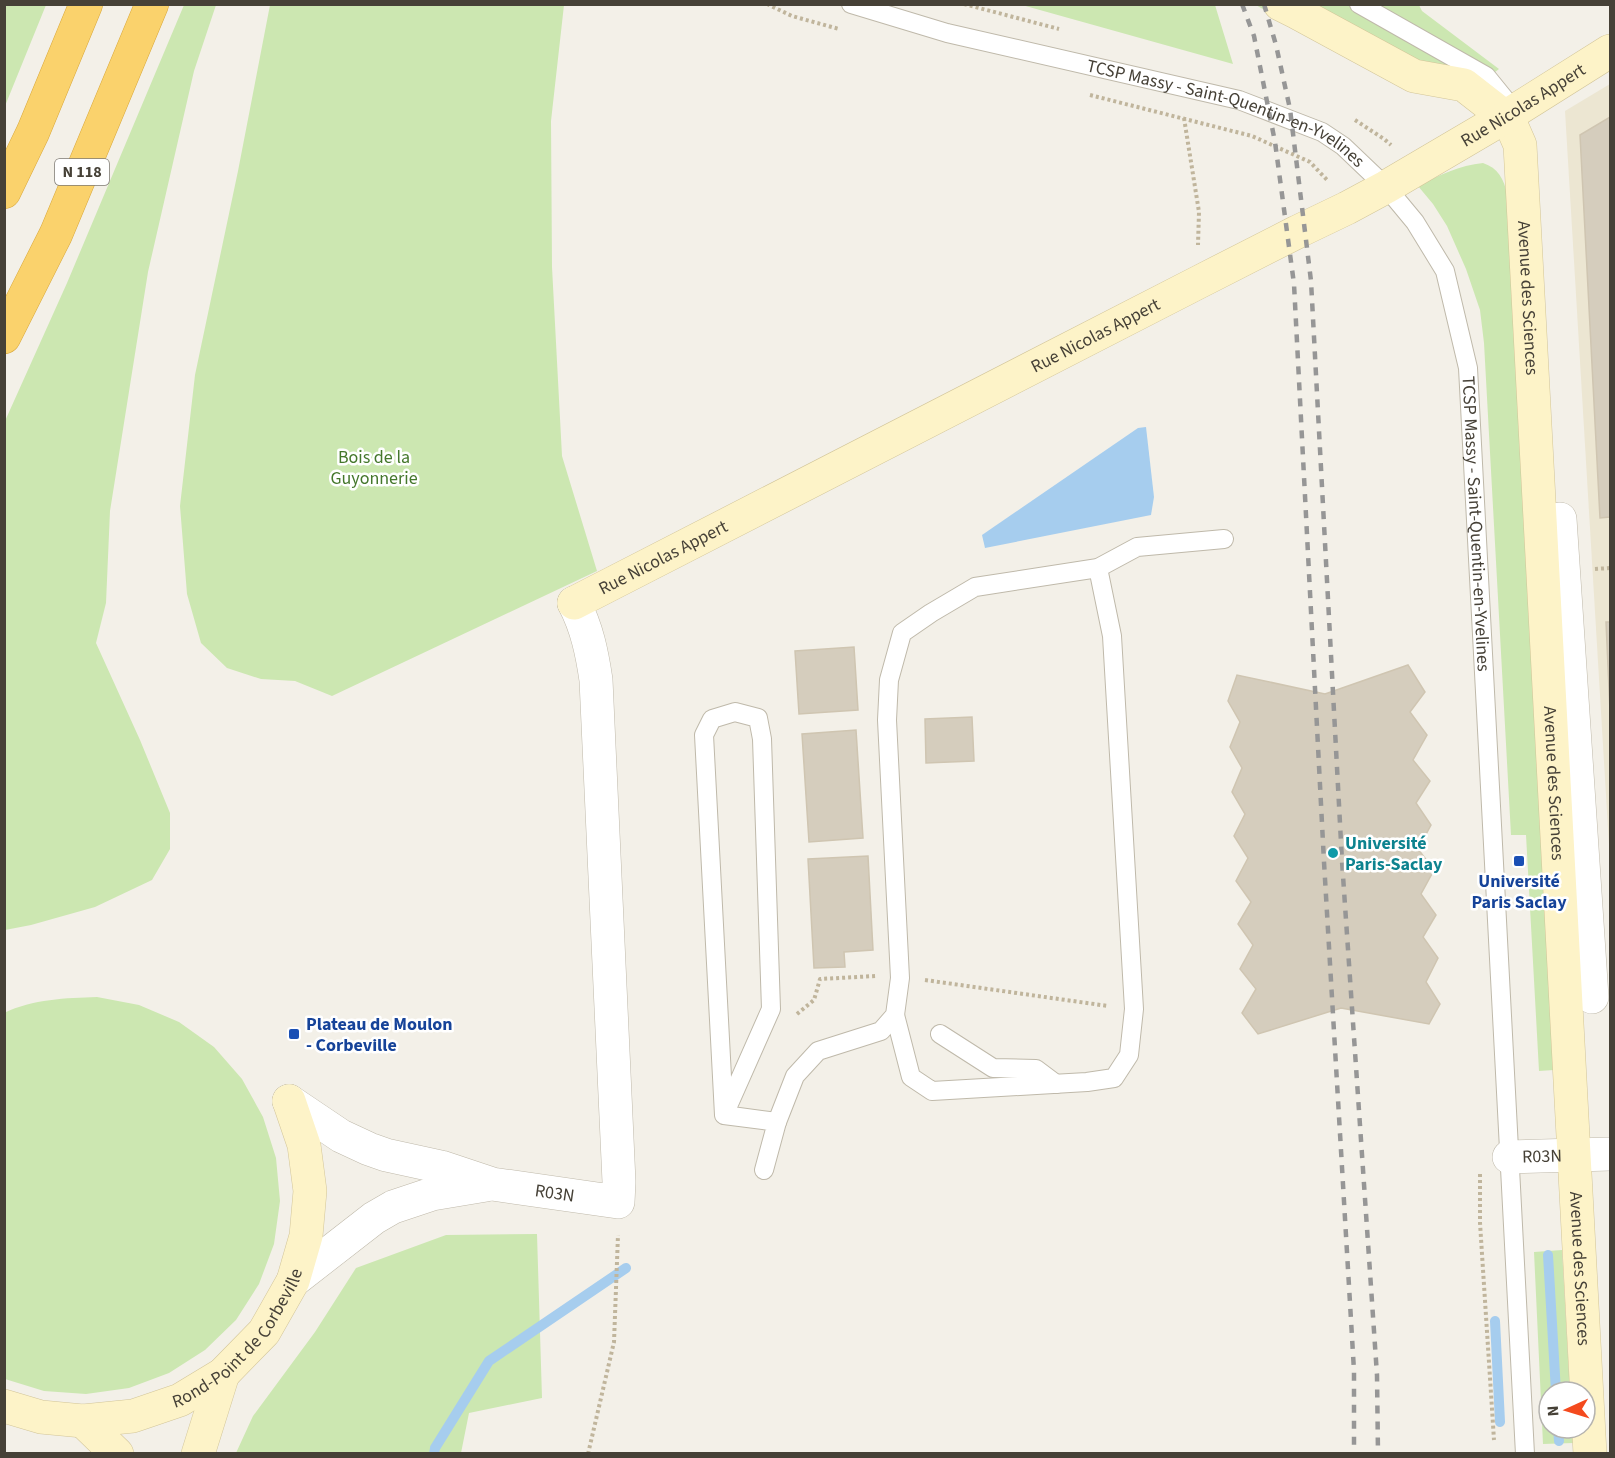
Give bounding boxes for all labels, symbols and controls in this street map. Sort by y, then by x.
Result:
street label: TCSP Massy - Saint-Quentin-en-Yvelines [1084,53,1370,173]
street label: Rue Nicolas Appert [1456,57,1590,153]
road number: N 118 [55,159,109,185]
street label: Avenue des Sciences [1512,220,1545,376]
street label: Rue Nicolas Appert [1026,292,1164,379]
street label: TCSP Massy - Saint-Quentin-en-Yvelines [1456,375,1496,672]
park label: Bois de la Guyonnerie [330,445,418,491]
street label: Rue Nicolas Appert [594,514,732,601]
street label: Avenue des Sciences [1538,705,1571,861]
place label: Université Paris-Saclay [1345,831,1443,877]
marker: Université Paris-Saclay [1326,846,1340,860]
marker: Université Paris Saclay [1512,854,1526,868]
place label: Université Paris Saclay [1471,869,1567,915]
place label: Plateau de Moulon - Corbeville [306,1012,453,1058]
marker: Plateau de Moulon - Corbeville [287,1027,301,1041]
street label: R03N [1522,1143,1562,1169]
street label: R03N [533,1178,576,1208]
street label: Avenue des Sciences [1563,1191,1597,1346]
street label: Rond-Point de Corbeville [169,1265,309,1414]
north arrow [1537,1380,1597,1440]
text: N [1542,1405,1564,1417]

